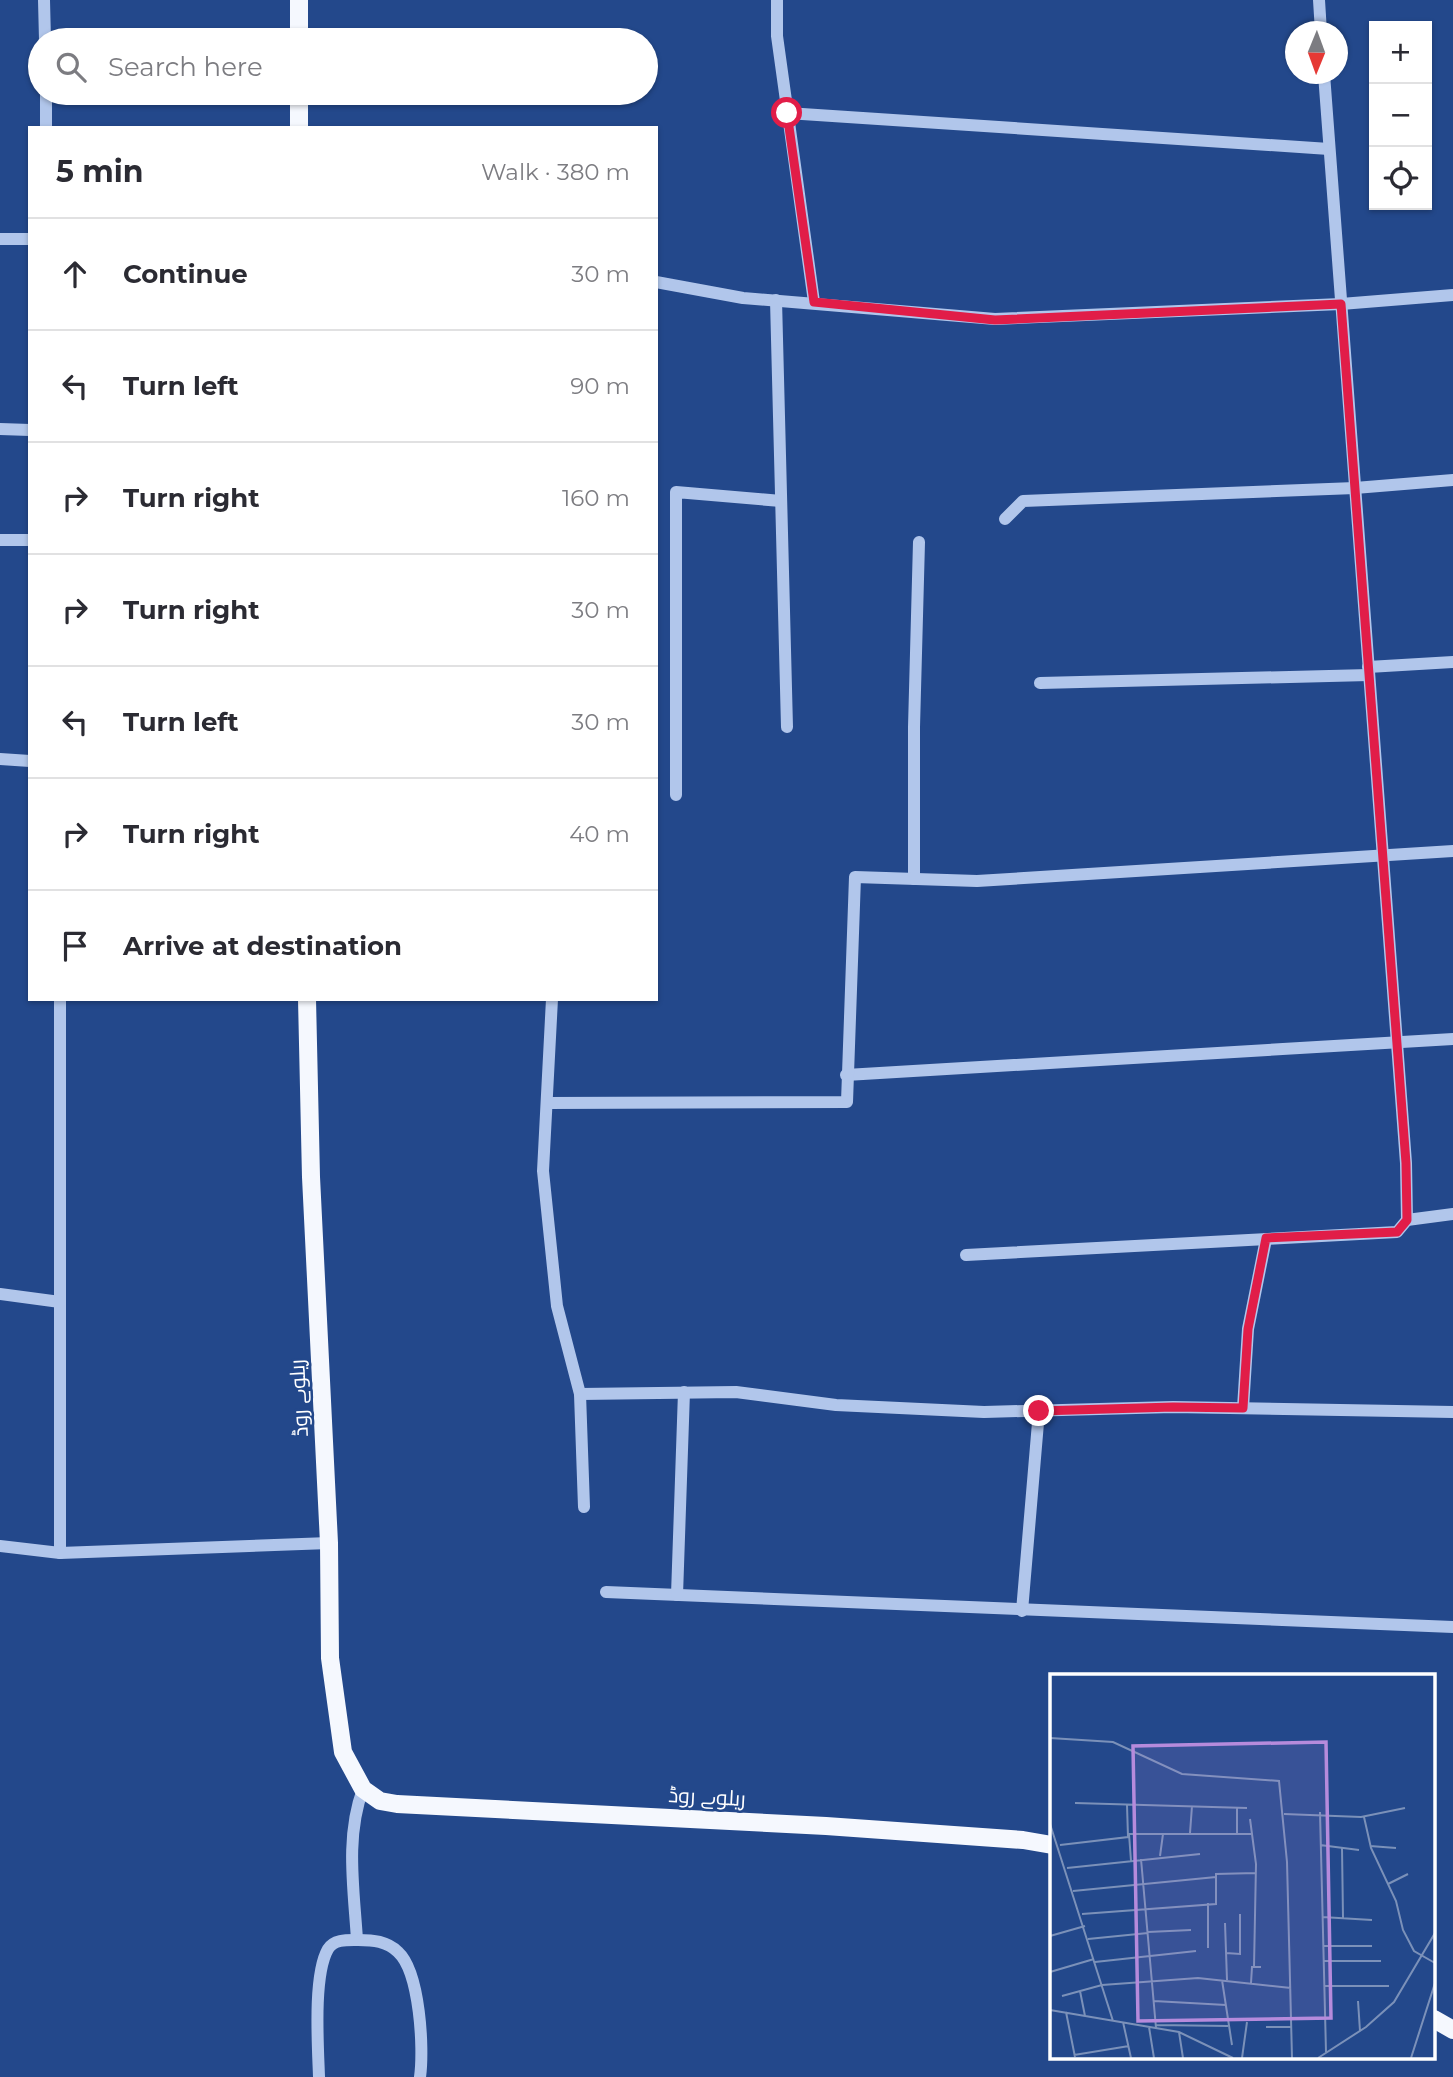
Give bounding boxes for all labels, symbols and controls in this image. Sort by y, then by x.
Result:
north arrow [1285,21,1348,84]
map controls [1369,21,1432,210]
button: + [1369,21,1432,84]
search box [28,28,658,105]
icon: search [52,48,90,86]
text: Search here [108,51,263,83]
button: − [1369,84,1432,147]
route start [771,97,802,128]
button: locate [1369,147,1432,210]
text: 5 min [56,153,144,190]
text: Walk · 380 m [481,158,630,186]
icon: ahead [56,255,94,293]
text: Continue [123,258,248,290]
text: 30 m [571,260,630,288]
icon: left [56,367,94,405]
text: Turn left [123,370,239,402]
text: 90 m [570,372,630,400]
icon: right [56,479,94,517]
text: Turn right [123,482,259,514]
text: 160 m [562,484,630,512]
icon: right [56,591,94,629]
text: Turn right [123,594,259,626]
text: 30 m [571,596,630,624]
icon: left [56,703,94,741]
text: Turn left [123,706,239,738]
text: 30 m [571,708,630,736]
icon: right [56,815,94,853]
text: Turn right [123,818,259,850]
text: 40 m [569,820,630,848]
icon: arrive [56,927,94,965]
text: Arrive at destination [123,930,402,962]
street label: ریلوے روڈ [284,1359,313,1437]
route end [1023,1395,1054,1426]
inset map [1050,1674,1436,2060]
street label: ریلوے روڈ [668,1782,746,1811]

